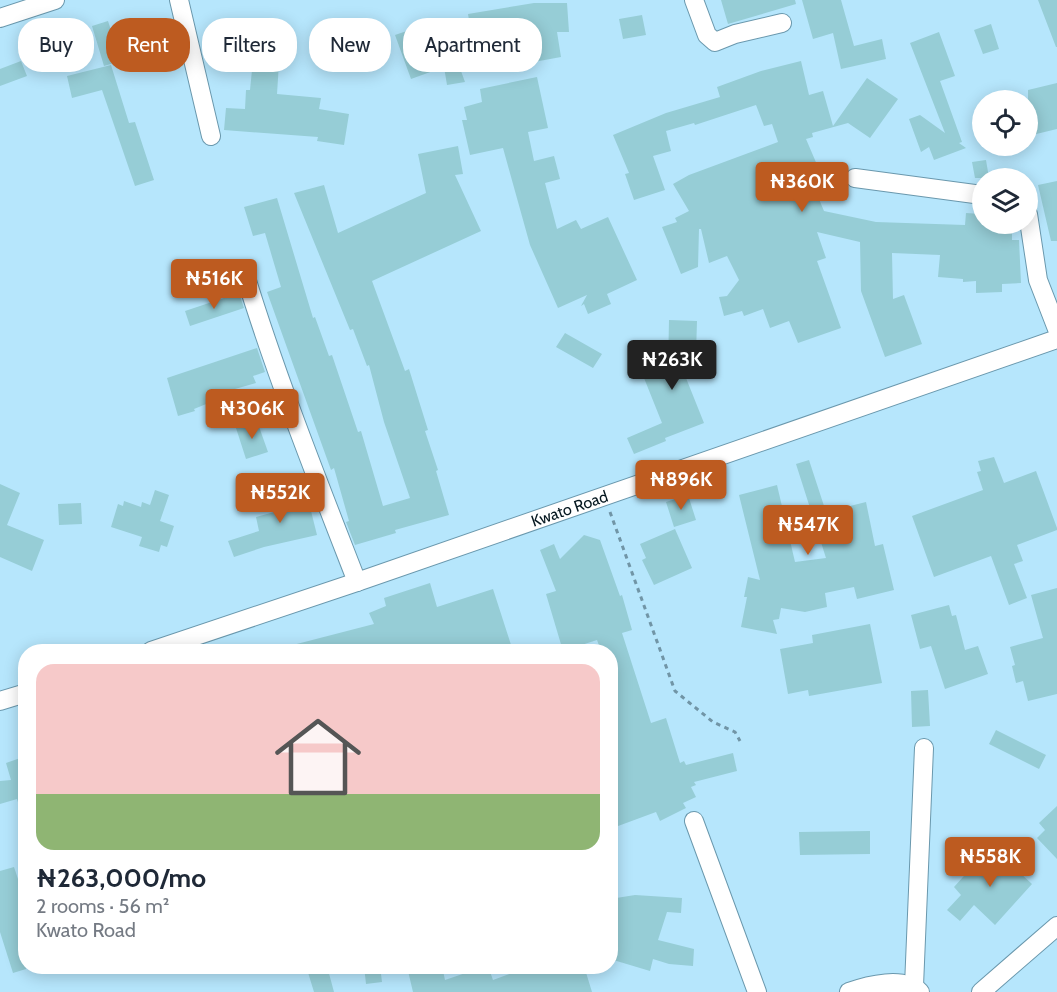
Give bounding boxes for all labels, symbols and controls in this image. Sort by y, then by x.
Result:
chip: Buy [18,18,94,72]
chip: Rent [106,18,190,72]
chip: Filters [202,18,297,72]
chip: New [309,18,391,72]
chip: Apartment [403,18,542,72]
map controls [972,90,1038,234]
button: locate [972,90,1038,156]
pin: ₦360K [760,162,844,213]
button: layers [972,168,1038,234]
text: ₦360K [770,169,834,193]
pin: ₦516K [172,259,256,310]
text: ₦516K [185,266,243,290]
pin: ₦263K [630,340,714,391]
text: ₦263K [641,347,703,371]
pin: ₦306K [210,389,294,440]
text: ₦306K [220,396,284,420]
pin: ₦896K [639,460,723,511]
text: ₦896K [649,467,713,491]
pin: ₦552K [238,473,322,524]
text: ₦552K [250,480,310,504]
street label: Kwato Road [528,486,610,530]
pin: ₦547K [766,505,850,556]
text: ₦547K [777,512,839,536]
icon: home [264,703,372,811]
pin: ₦558K [948,837,1032,888]
text: ₦558K [959,844,1021,868]
text: ₦263,000/mo [36,862,206,894]
text: 2 rooms · 56 m² [36,894,169,918]
text: Kwato Road [36,918,136,942]

